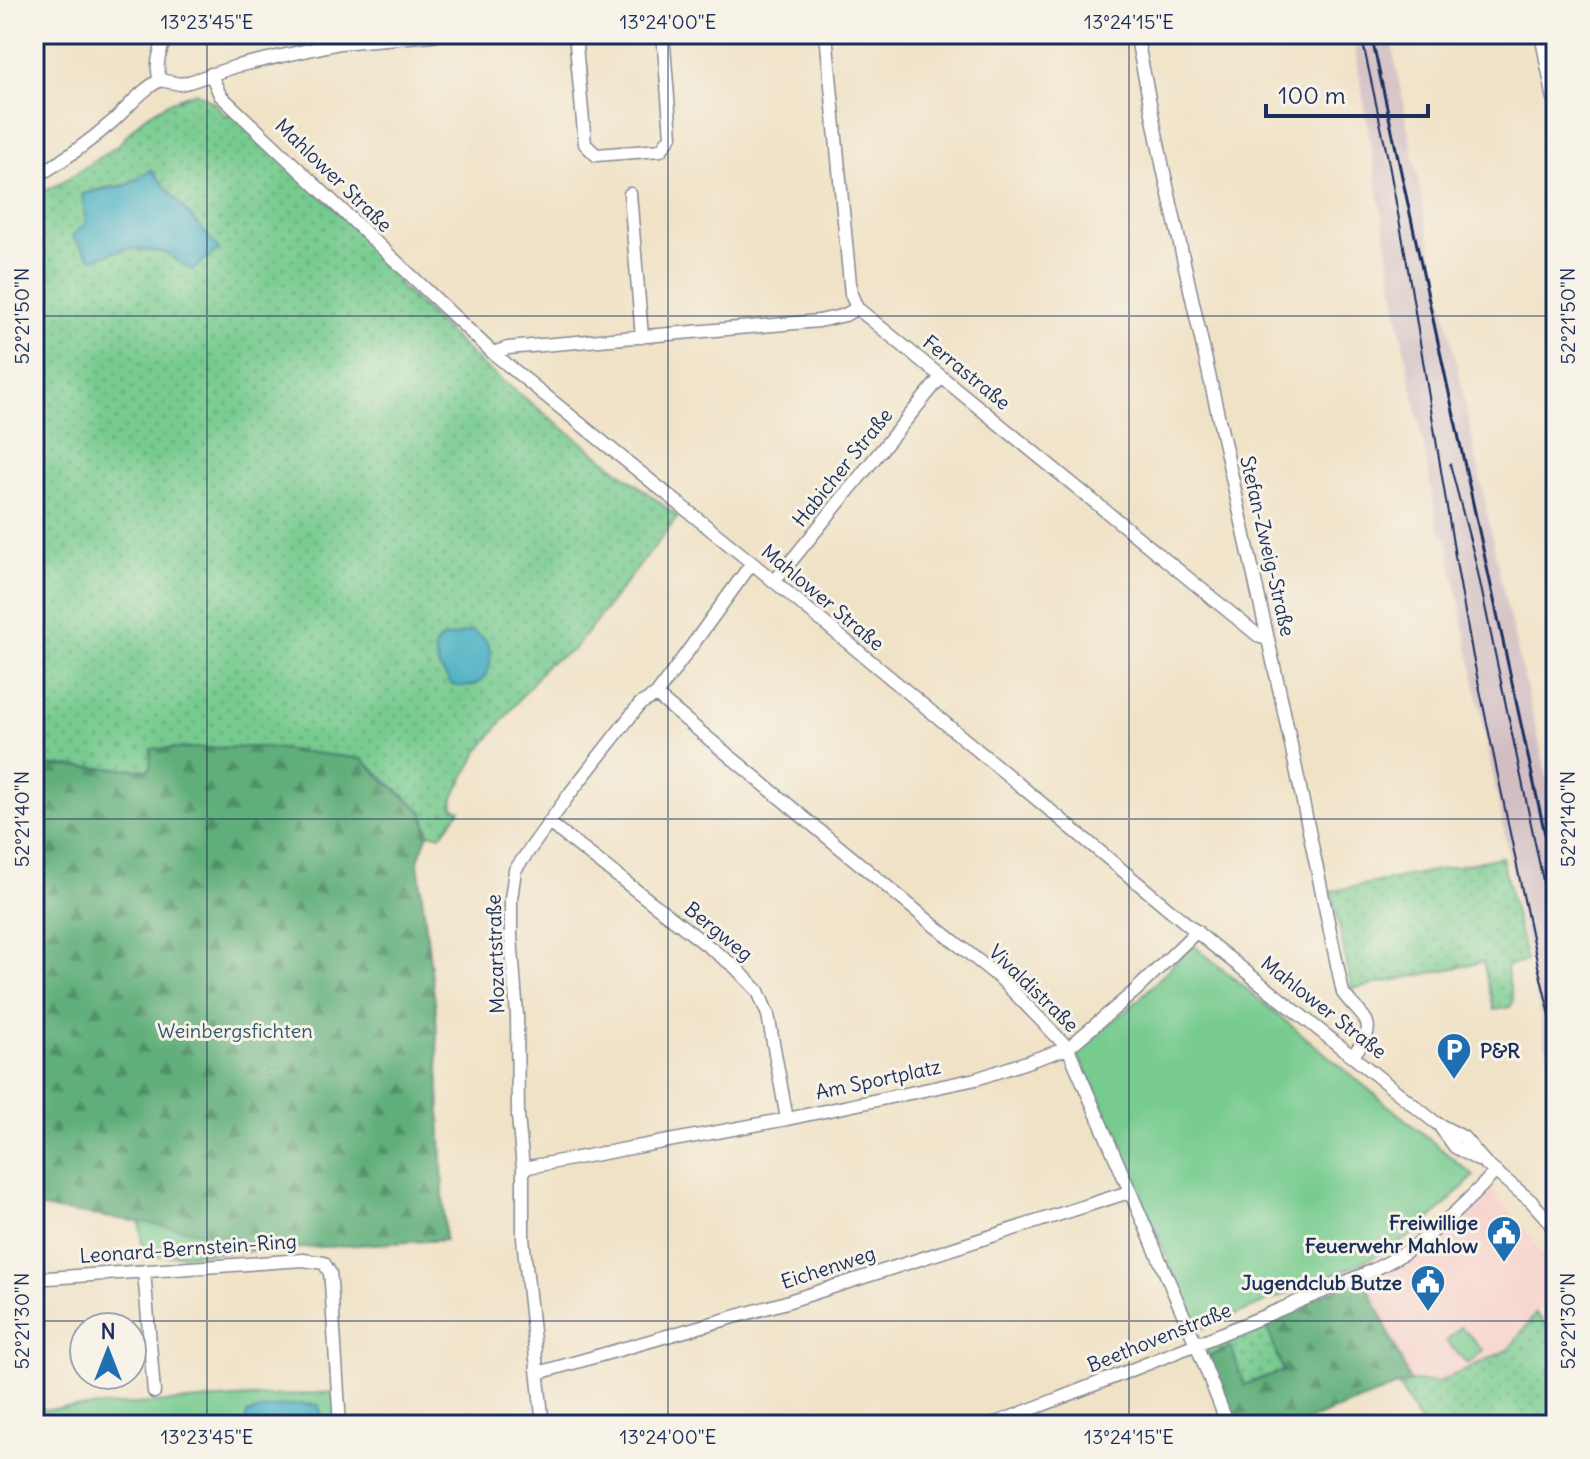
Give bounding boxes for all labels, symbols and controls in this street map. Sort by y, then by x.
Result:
text: 13°23'45"E [160,9,254,34]
text: 13°24'00"E [620,9,716,34]
text: 13°24'15"E [1084,9,1174,34]
scale bar [1266,68,1428,118]
text: 100 m [1278,80,1346,110]
street label: Mahlower Straße [270,113,398,237]
text: 52°21'50"N [9,267,34,365]
text: 52°21'50"N [1555,267,1580,365]
street label: Ferrastraße [918,329,1016,415]
street label: Habicher Straße [787,403,897,531]
street label: Stefan-Zweig-Straße [1235,453,1301,639]
street label: Mahlower Straße [756,538,890,656]
text: 52°21'40"N [9,771,34,867]
text: 52°21'40"N [1555,771,1580,867]
street label: Mozartstraße [480,894,510,1014]
street label: Bergweg [680,896,758,966]
street label: Vivaldistraße [984,939,1084,1037]
street label: Mahlower Straße [1256,950,1392,1064]
park label: Weinbergsfichten [157,1018,313,1043]
parking icon: P&R [1435,1031,1473,1081]
place label: P&R [1480,1038,1520,1063]
street label: Am Sportplatz [813,1054,943,1104]
place label: Freiwillige Feuerwehr Mahlow [1305,1210,1478,1258]
public building icon: Freiwillige Feuerwehr Mahlow [1485,1214,1523,1264]
street label: Leonard-Bernstein-Ring [79,1228,297,1268]
street label: Eichenweg [778,1240,878,1294]
public building icon: Jugendclub Butze [1409,1263,1447,1313]
place label: Jugendclub Butze [1241,1270,1402,1295]
text: 52°21'30"N [9,1272,34,1370]
text: 52°21'30"N [1555,1272,1580,1370]
street label: Beethovenstraße [1083,1297,1235,1377]
north arrow [68,1311,148,1391]
text: N [100,1317,116,1345]
text: 13°23'45"E [160,1424,254,1449]
text: 13°24'00"E [620,1424,716,1449]
text: 13°24'15"E [1084,1424,1174,1449]

